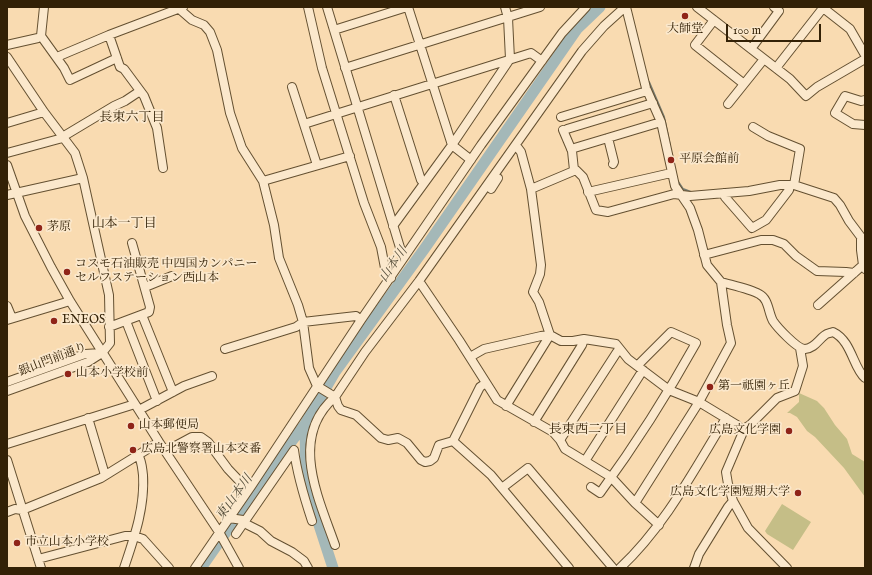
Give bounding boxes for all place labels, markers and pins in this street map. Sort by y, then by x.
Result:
marker: 大師堂 [680,11,690,21]
place label: 大師堂 [667,23,703,37]
place label: 平原会館前 [679,153,739,167]
marker: 平原会館前 [666,155,676,165]
place label: 茅原 [47,221,71,235]
marker: 茅原 [34,223,44,233]
place label: コスモ石油販売 中四国カンパニー セルフステーション西山本 [75,258,258,286]
marker: コスモ石油販売 中四国カンパニー セルフステーション西山本 [62,267,72,277]
place label: ENEOS [62,314,105,328]
marker: ENEOS [49,316,59,326]
place label: 山本小学校前 [76,367,148,381]
marker: 山本小学校前 [63,369,73,379]
place label: 第一祇園ヶ丘 [718,380,790,394]
marker: 第一祇園ヶ丘 [705,382,715,392]
place label: 山本郵便局 [139,419,199,433]
marker: 山本郵便局 [126,421,136,431]
place label: 広島文化学園 [709,424,781,438]
marker: 広島文化学園 [784,426,794,436]
place label: 広島北警察署山本交番 [141,443,261,457]
marker: 広島北警察署山本交番 [128,445,138,455]
place label: 広島文化学園短期大学 [670,486,790,500]
marker: 広島文化学園短期大学 [793,488,803,498]
place label: 市立山本小学校 [25,536,109,550]
marker: 市立山本小学校 [12,538,22,548]

